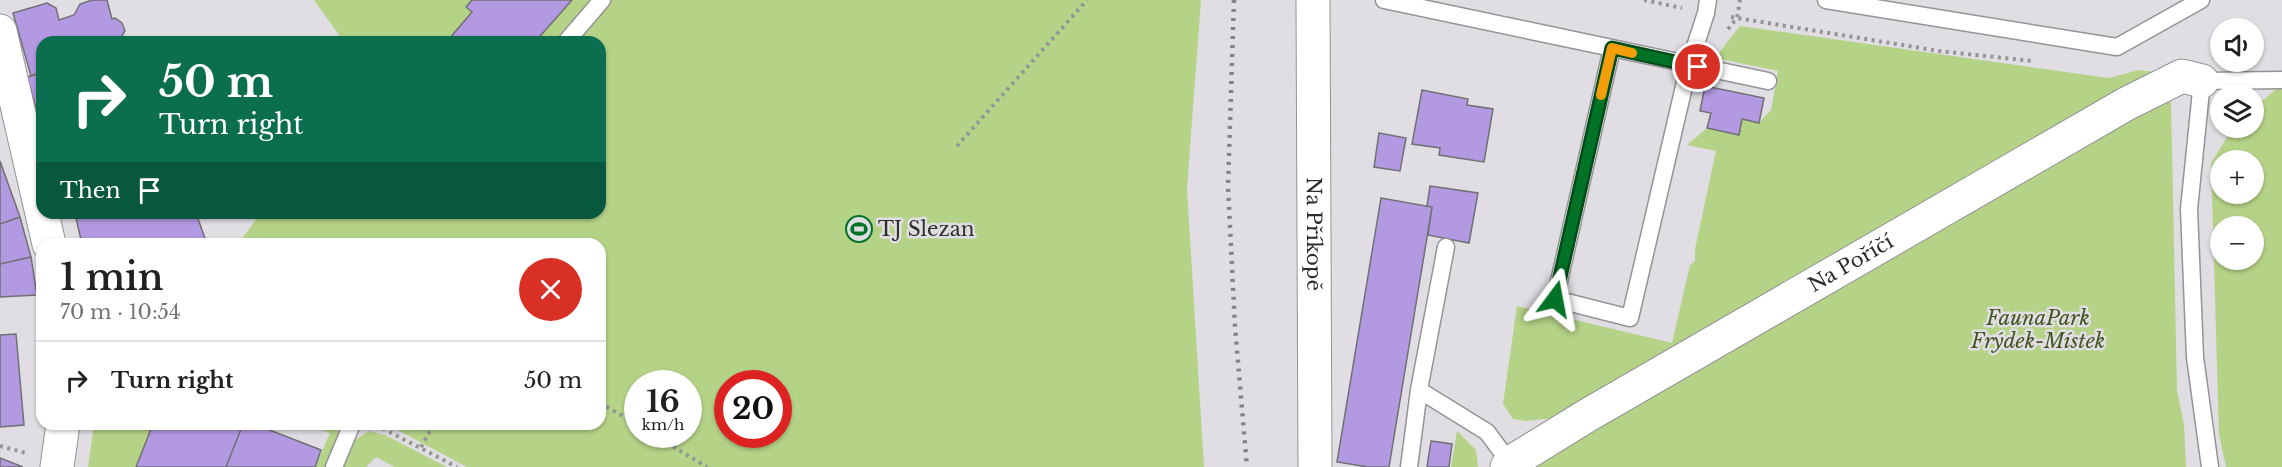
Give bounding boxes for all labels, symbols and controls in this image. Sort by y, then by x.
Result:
map controls [2210,18,2264,270]
button: sound [2210,18,2264,72]
pin [1672,41,1723,92]
icon: arrive [1681,50,1714,83]
text: 50 m [159,56,273,108]
icon: right [60,60,138,138]
button: layers [2210,84,2264,138]
text: Turn right [159,108,303,141]
button: + [2210,150,2264,204]
icon: arrive [133,174,166,207]
text: Then [60,177,121,204]
street label: Na Příkopě [1302,177,1326,291]
sports icon: TJ Slezan [844,214,874,244]
button: − [2210,216,2264,270]
place label: TJ Slezan [878,217,975,241]
street label: Na Poříčí [1804,229,1898,297]
text: 1 min [60,255,164,300]
button: close [519,258,582,321]
position arrow [1523,267,1587,331]
text: 70 m · 10:54 [60,300,181,324]
park label: FaunaPark Frýdek-Místek [1970,306,2105,353]
icon: right [60,364,93,397]
text: Turn right [111,367,233,394]
text: 50 m [524,367,582,394]
speed limit sign: 20 [714,370,792,448]
text: 16 [646,383,680,420]
text: km/h [642,415,684,434]

